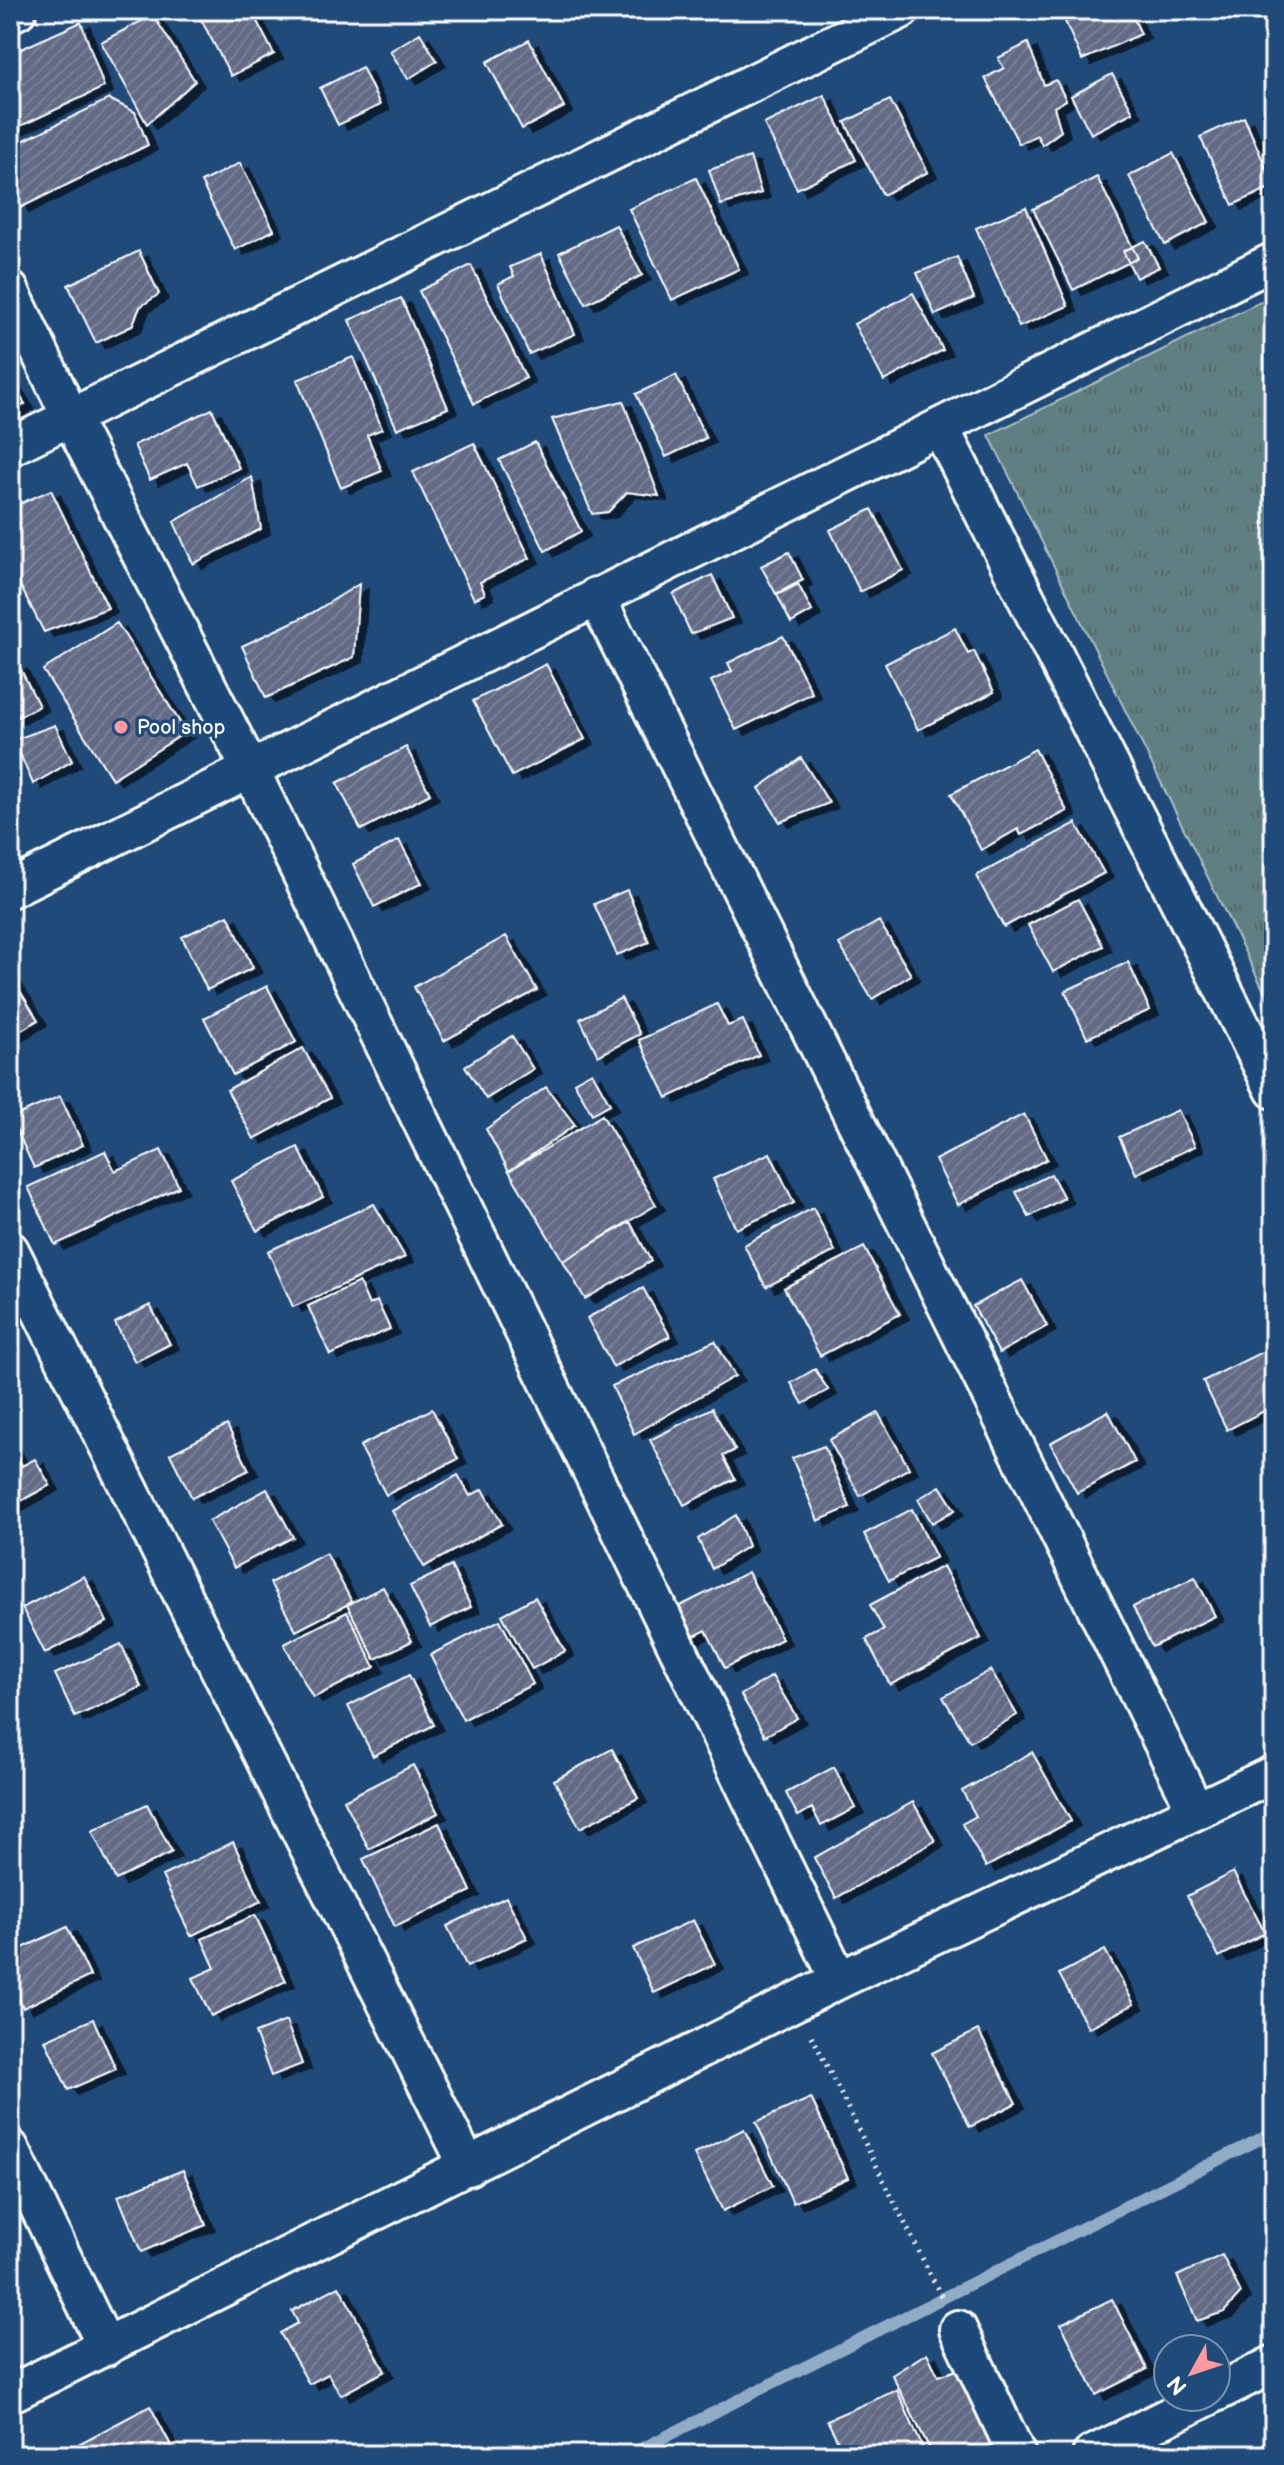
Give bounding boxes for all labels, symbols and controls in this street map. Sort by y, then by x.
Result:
place label: Pool shop [137,716,225,740]
marker: Pool shop [112,718,130,736]
north arrow [1152,2333,1232,2413]
text: N [1162,2370,1193,2400]

